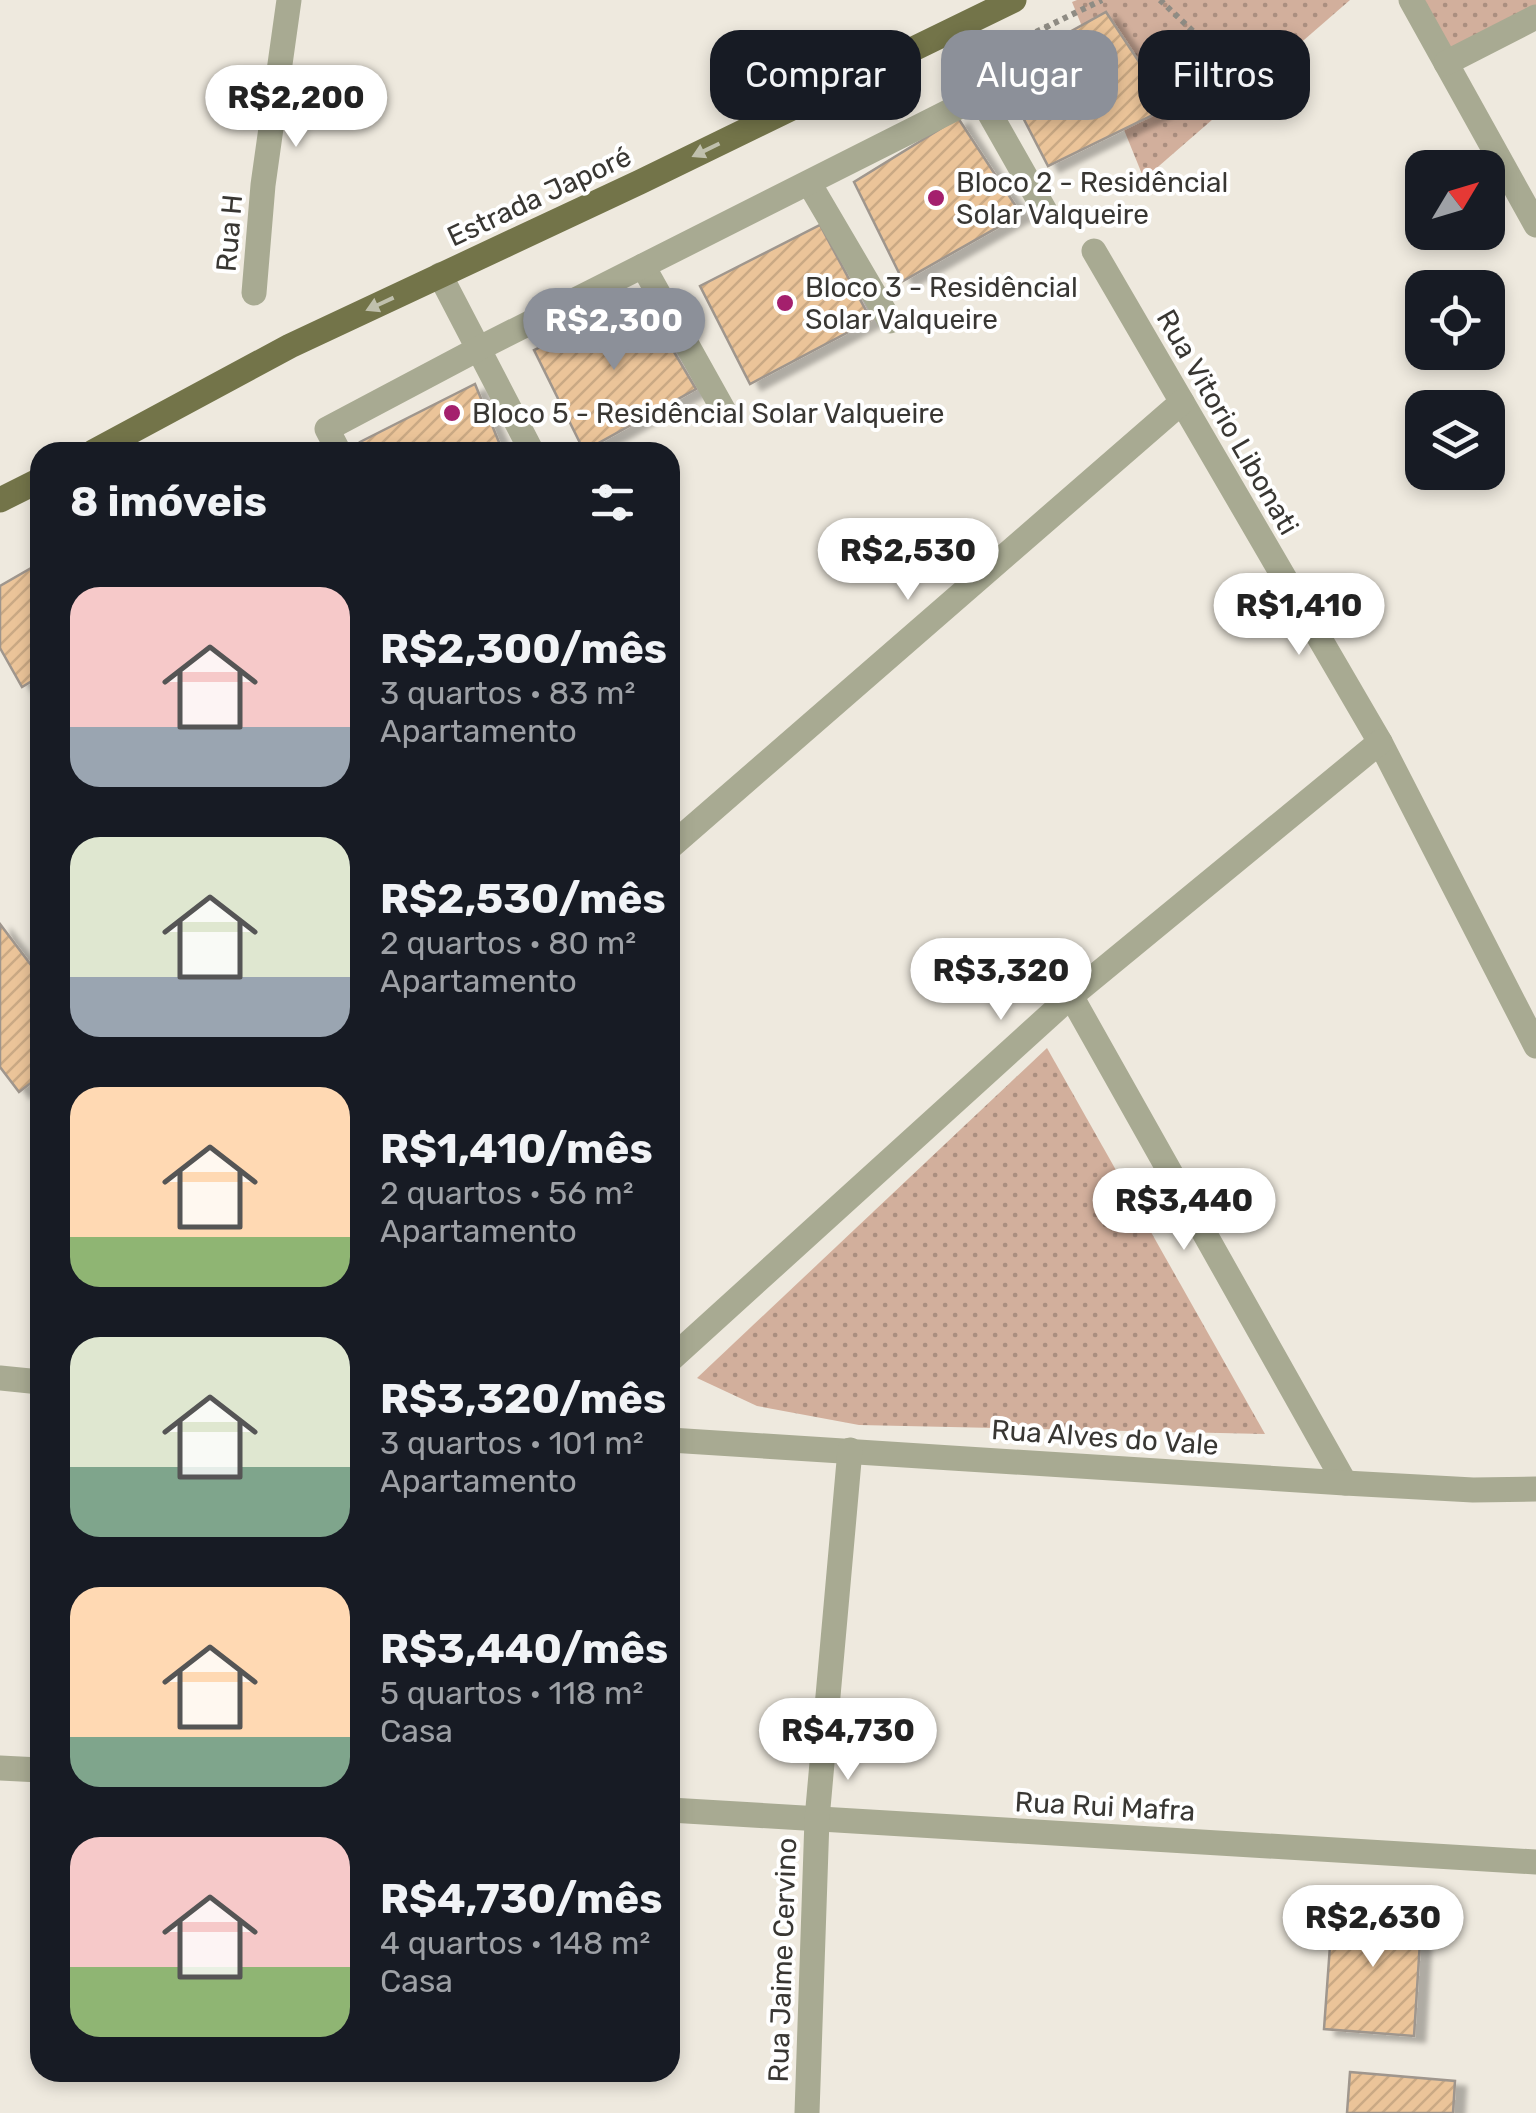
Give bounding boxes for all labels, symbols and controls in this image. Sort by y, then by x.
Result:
chip: Comprar [710,30,921,120]
chip: Alugar [941,30,1118,120]
chip: Filtros [1138,30,1310,120]
pin: R$2,200 [204,65,388,150]
text: R$2,200 [227,78,365,116]
street label: Estrada Japoré [442,139,636,253]
one-way arrow [691,141,720,158]
north arrow [1405,150,1505,250]
map controls [1405,150,1505,490]
place label: Bloco 2 - Residêncial Solar Valqueire [956,166,1228,231]
marker: Bloco 2 - Residêncial Solar Valqueire [925,187,947,209]
street label: Rua H [210,193,249,273]
button: locate [1405,270,1505,370]
place label: Bloco 3 - Residêncial Solar Valqueire [805,271,1078,336]
pin: R$2,300 [522,288,706,373]
marker: Bloco 3 - Residêncial Solar Valqueire [774,292,796,314]
one-way arrow [365,295,394,312]
text: R$2,300 [545,301,683,339]
street label: Rua Vitorio Libonati [1150,304,1305,541]
button: layers [1405,390,1505,490]
place label: Bloco 5 - Residêncial Solar Valqueire [472,397,944,430]
marker: Bloco 5 - Residêncial Solar Valqueire [441,402,463,424]
icon: filters [585,475,640,530]
text: 8 imóveis [70,477,267,527]
pin: R$2,530 [816,518,1000,603]
text: R$2,530 [840,531,976,569]
pin: R$1,410 [1207,573,1391,658]
text: R$1,410 [1236,586,1362,624]
text: R$2,300/mês [380,624,667,674]
icon: home [150,627,270,747]
text: 3 quartos · 83 m² [380,674,635,712]
text: Apartamento [380,712,577,750]
text: R$2,530/mês [380,874,666,924]
icon: home [150,877,270,997]
text: 2 quartos · 80 m² [380,924,636,962]
pin: R$3,320 [909,938,1093,1023]
text: R$3,320 [932,951,1070,989]
text: Apartamento [380,962,577,1000]
text: R$1,410/mês [380,1124,653,1174]
icon: home [150,1127,270,1247]
pin: R$3,440 [1092,1168,1276,1253]
text: 2 quartos · 56 m² [380,1174,634,1212]
text: R$3,440 [1115,1181,1253,1219]
text: Apartamento [380,1212,577,1250]
text: R$3,320/mês [380,1374,666,1424]
icon: home [150,1377,270,1497]
street label: Rua Alves do Vale [990,1413,1220,1462]
text: 3 quartos · 101 m² [380,1424,644,1462]
text: Apartamento [380,1462,577,1500]
text: R$3,440/mês [380,1624,668,1674]
icon: home [150,1627,270,1747]
text: 5 quartos · 118 m² [380,1674,643,1712]
pin: R$4,730 [756,1698,940,1783]
text: R$4,730 [781,1711,915,1749]
text: Casa [380,1712,453,1750]
street label: Rua Rui Mafra [1014,1785,1196,1828]
street label: Rua Jaime Cervino [762,1837,803,2083]
text: R$4,730/mês [380,1874,662,1924]
icon: home [150,1877,270,1997]
pin: R$2,630 [1281,1885,1465,1970]
text: R$2,630 [1305,1898,1441,1936]
text: 4 quartos · 148 m² [380,1924,650,1962]
text: Casa [380,1962,453,2000]

